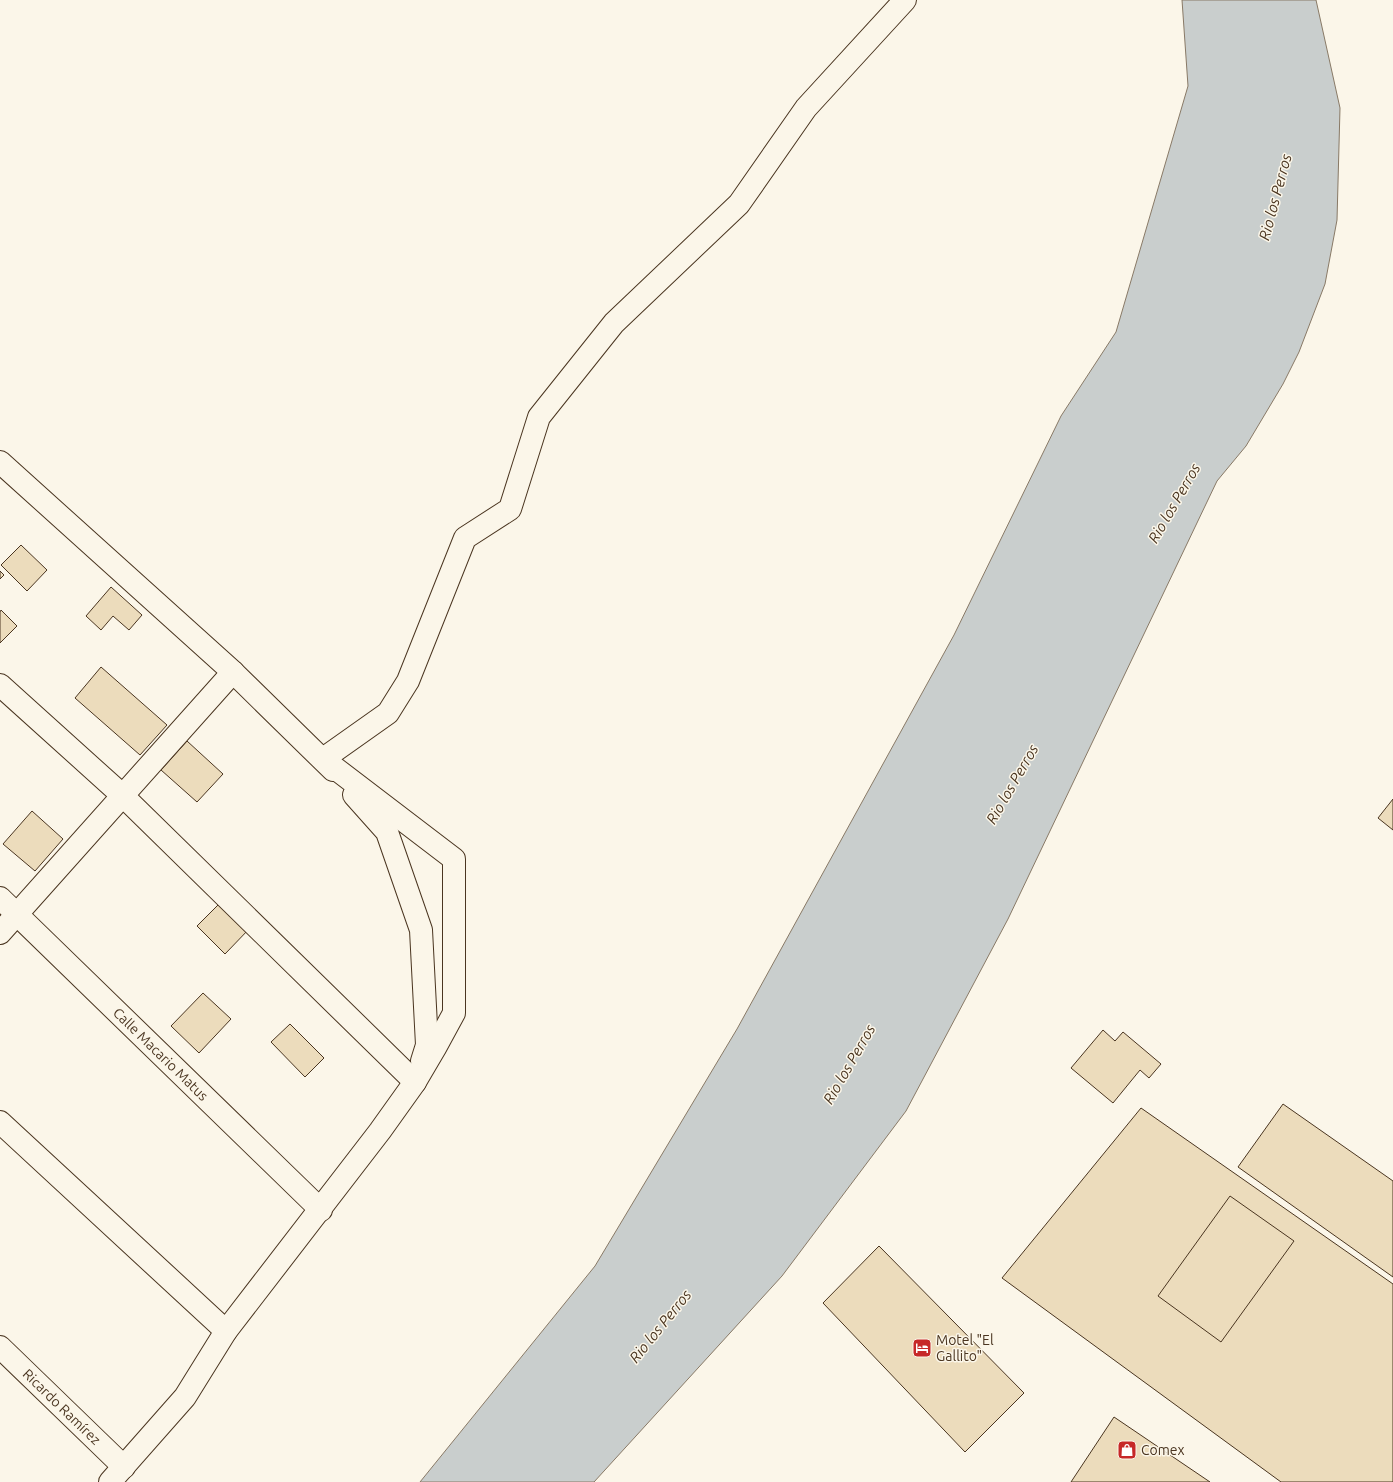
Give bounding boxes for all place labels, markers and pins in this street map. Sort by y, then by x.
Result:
place label: Motel "El Gallito" [936,1332,994,1364]
hotel icon: Motel "El Gallito" [911,1337,933,1359]
shop icon: Comex [1116,1439,1138,1461]
place label: Comex [1141,1442,1185,1458]

